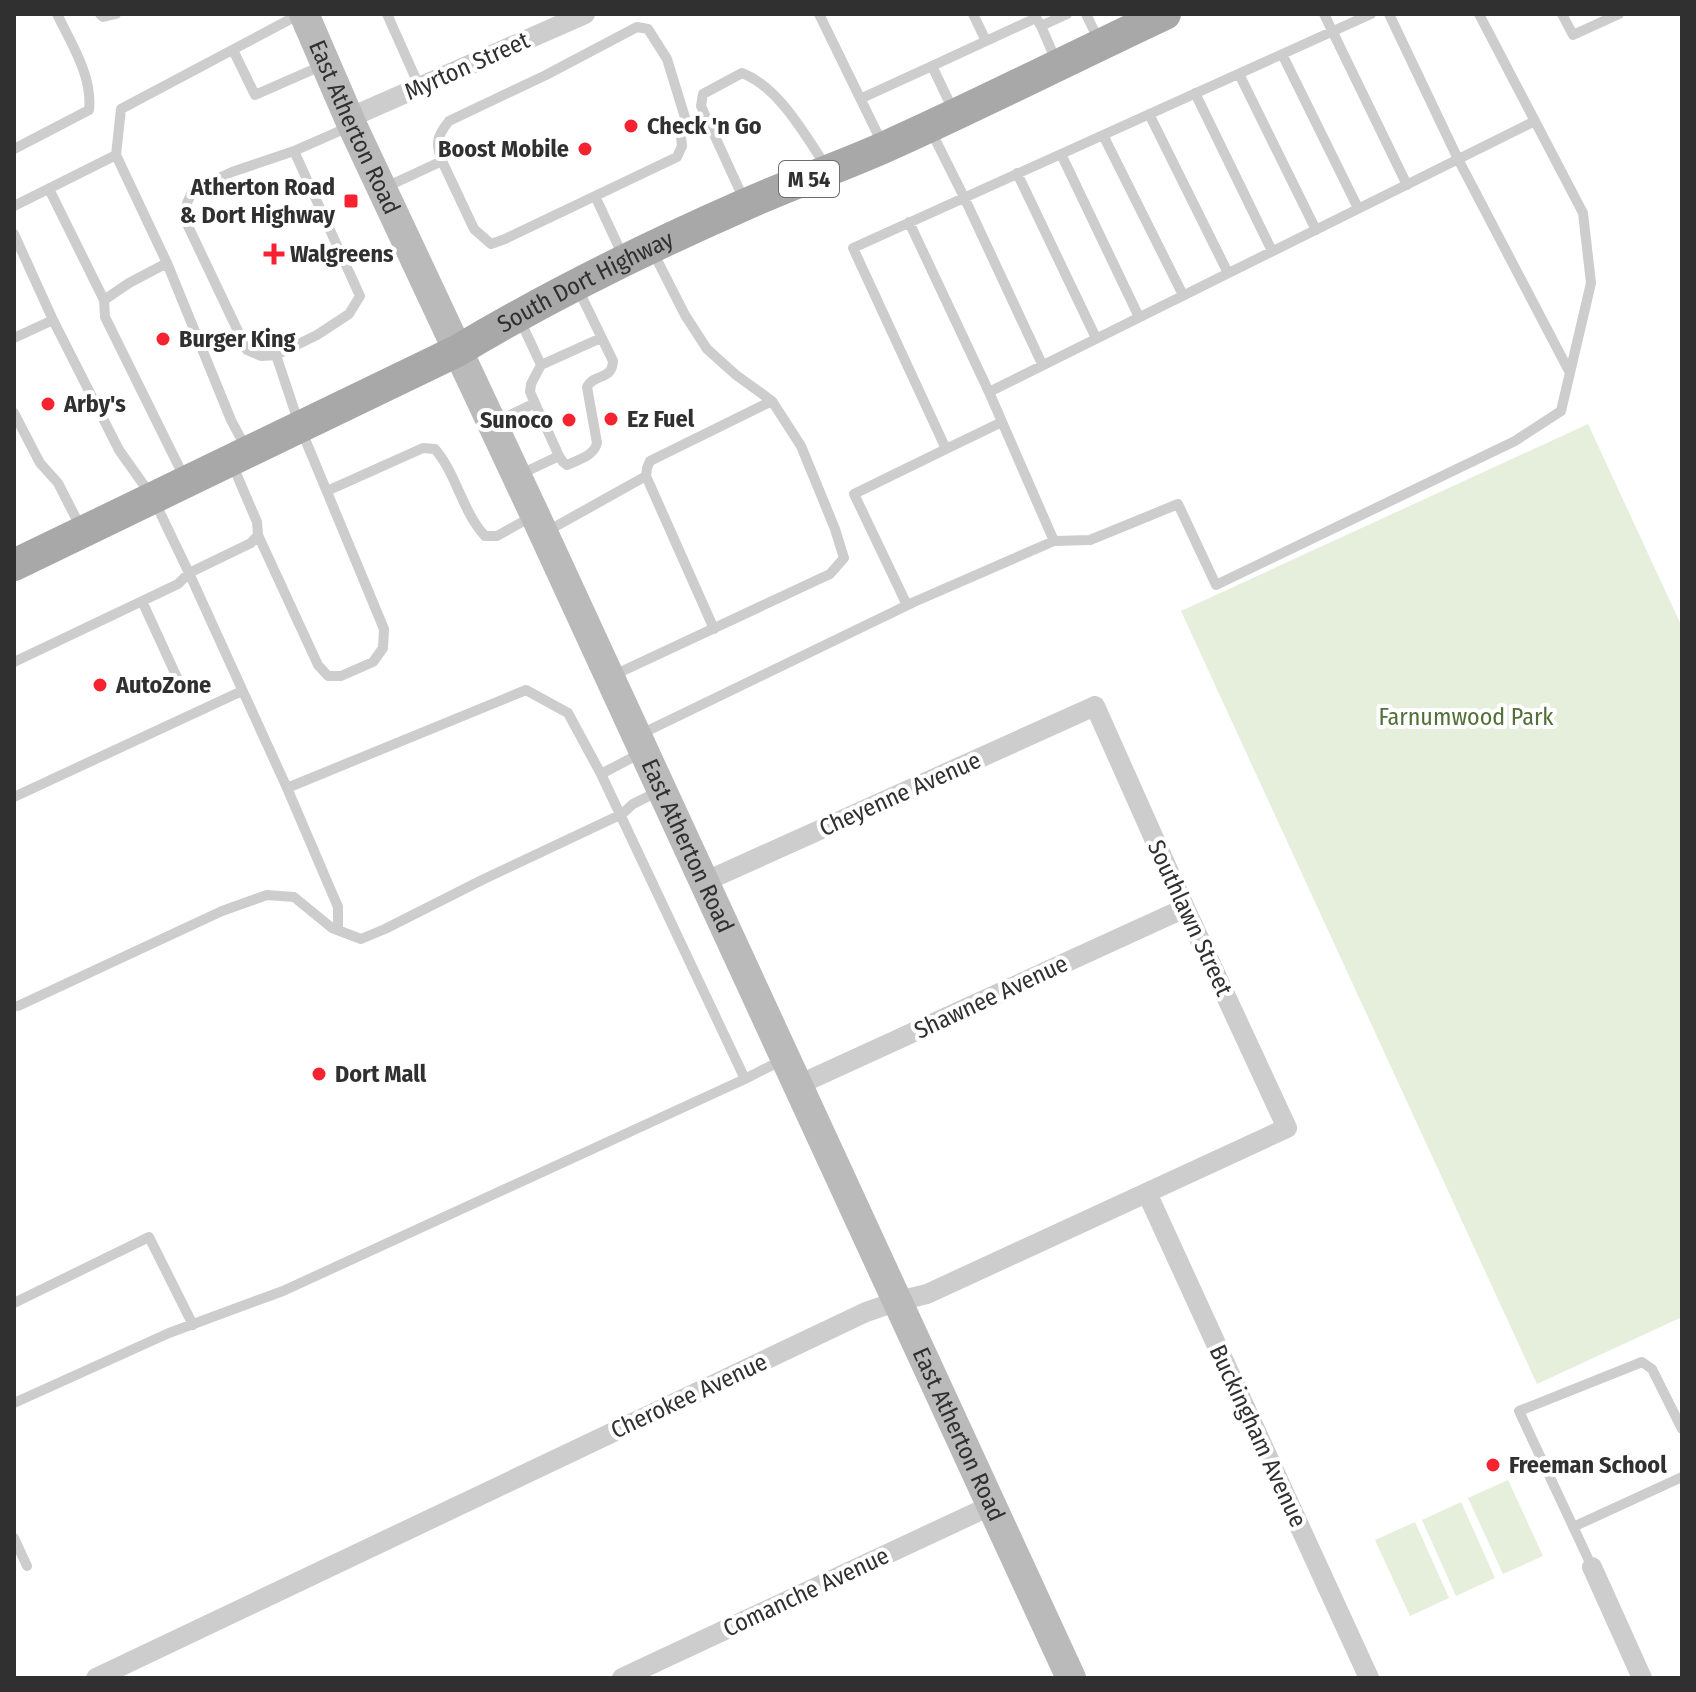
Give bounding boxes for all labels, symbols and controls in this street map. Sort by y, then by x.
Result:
street label: Myrton Street [400,26,534,106]
street label: East Atherton Road [303,36,406,219]
place label: Check 'n Go [647,112,762,140]
marker: Check 'n Go [622,117,640,135]
place label: Boost Mobile [438,135,569,163]
marker: Boost Mobile [576,140,594,158]
road number: M 54 [779,161,839,197]
place label: Atherton Road & Dort Highway [180,173,336,229]
marker: Atherton Road & Dort Highway [342,192,360,210]
street label: South Dort Highway [493,225,678,339]
place label: Walgreens [290,240,394,268]
marker: Walgreens [265,245,283,263]
place label: Burger King [179,325,295,353]
marker: Burger King [154,330,172,348]
place label: Arby's [63,390,126,418]
marker: Arby's [39,395,57,413]
place label: Ez Fuel [627,405,695,433]
place label: Sunoco [480,406,553,434]
marker: Ez Fuel [602,410,620,428]
marker: Sunoco [560,411,578,429]
place label: AutoZone [115,671,211,699]
marker: AutoZone [91,676,109,694]
park label: Farnumwood Park [1379,703,1554,731]
street label: Cheyenne Avenue [815,746,985,842]
street label: East Atherton Road [635,755,740,937]
street label: Southlawn Street [1142,836,1238,1000]
street label: Shawnee Avenue [910,949,1072,1045]
place label: Dort Mall [335,1060,427,1088]
marker: Dort Mall [310,1065,328,1083]
street label: Buckingham Avenue [1204,1340,1312,1532]
street label: East Atherton Road [907,1343,1011,1526]
street label: Cherokee Avenue [606,1348,772,1444]
place label: Freeman School [1509,1451,1667,1479]
marker: Freeman School [1484,1456,1502,1474]
street label: Comanche Avenue [719,1541,893,1643]

